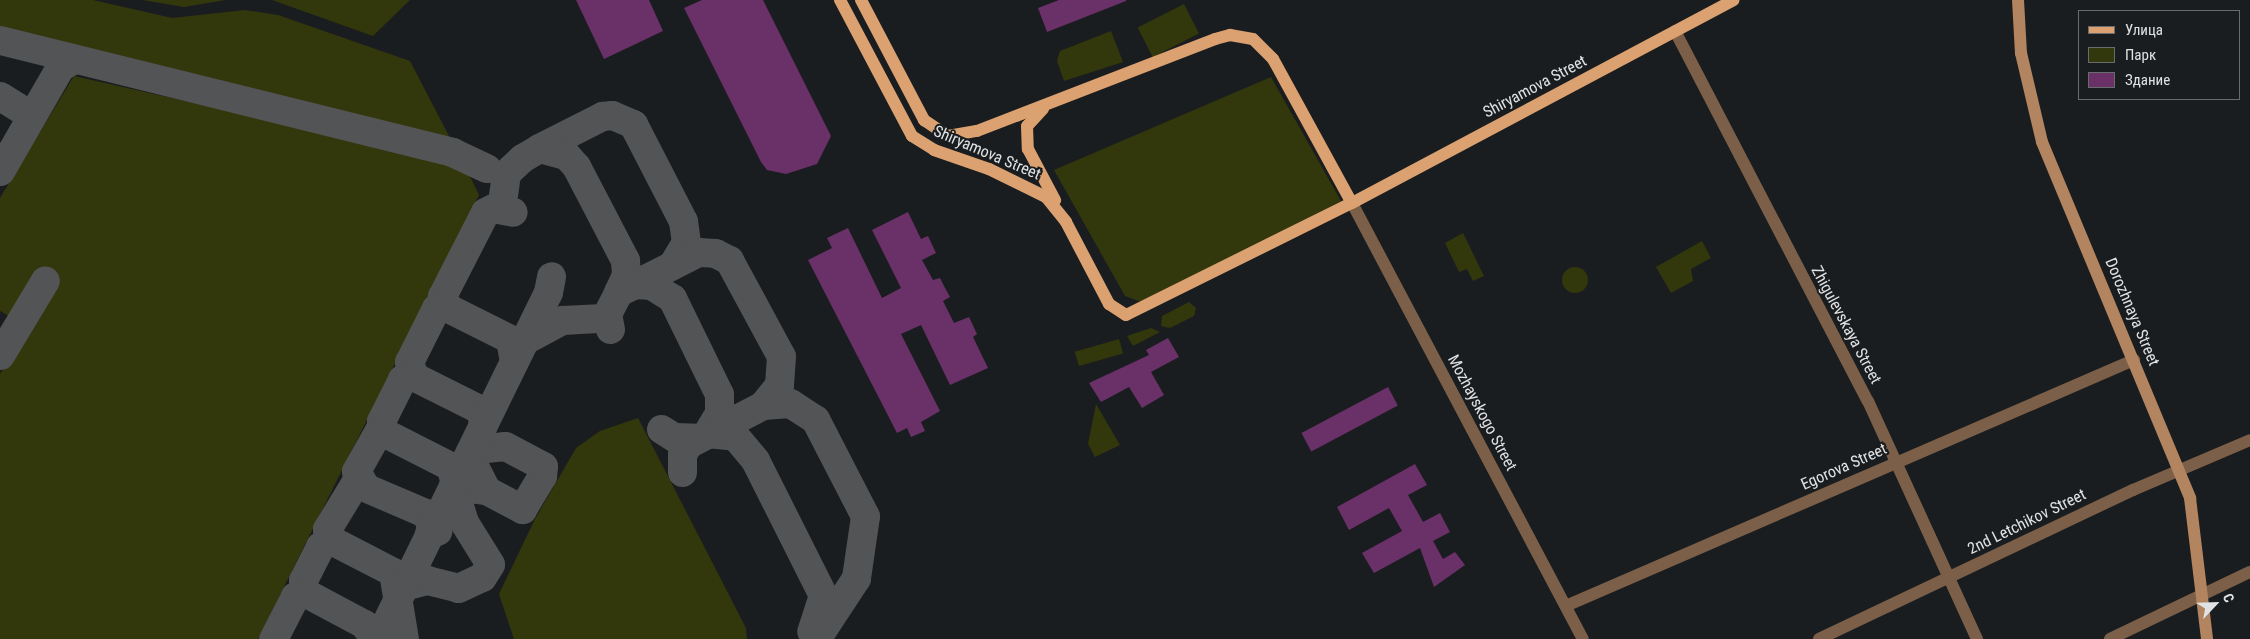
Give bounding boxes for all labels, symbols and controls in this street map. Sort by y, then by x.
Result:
legend [2078,10,2240,100]
text: Улица [2125,21,2163,39]
text: Парк [2125,46,2156,64]
street label: Shiryamova Street [1480,52,1590,122]
text: Здание [2125,71,2170,89]
street label: Shiryamova Street [931,122,1043,184]
street label: Dorozhnaya Street [2101,255,2163,369]
street label: Zhigulevskaya Street [1807,263,1885,387]
street label: Mozhayskogo Street [1443,352,1521,474]
street label: Egorova Street [1798,440,1890,494]
street label: 2nd Letchikov Street [1965,485,2089,559]
north arrow [2190,579,2240,629]
text: С [2220,591,2238,605]

